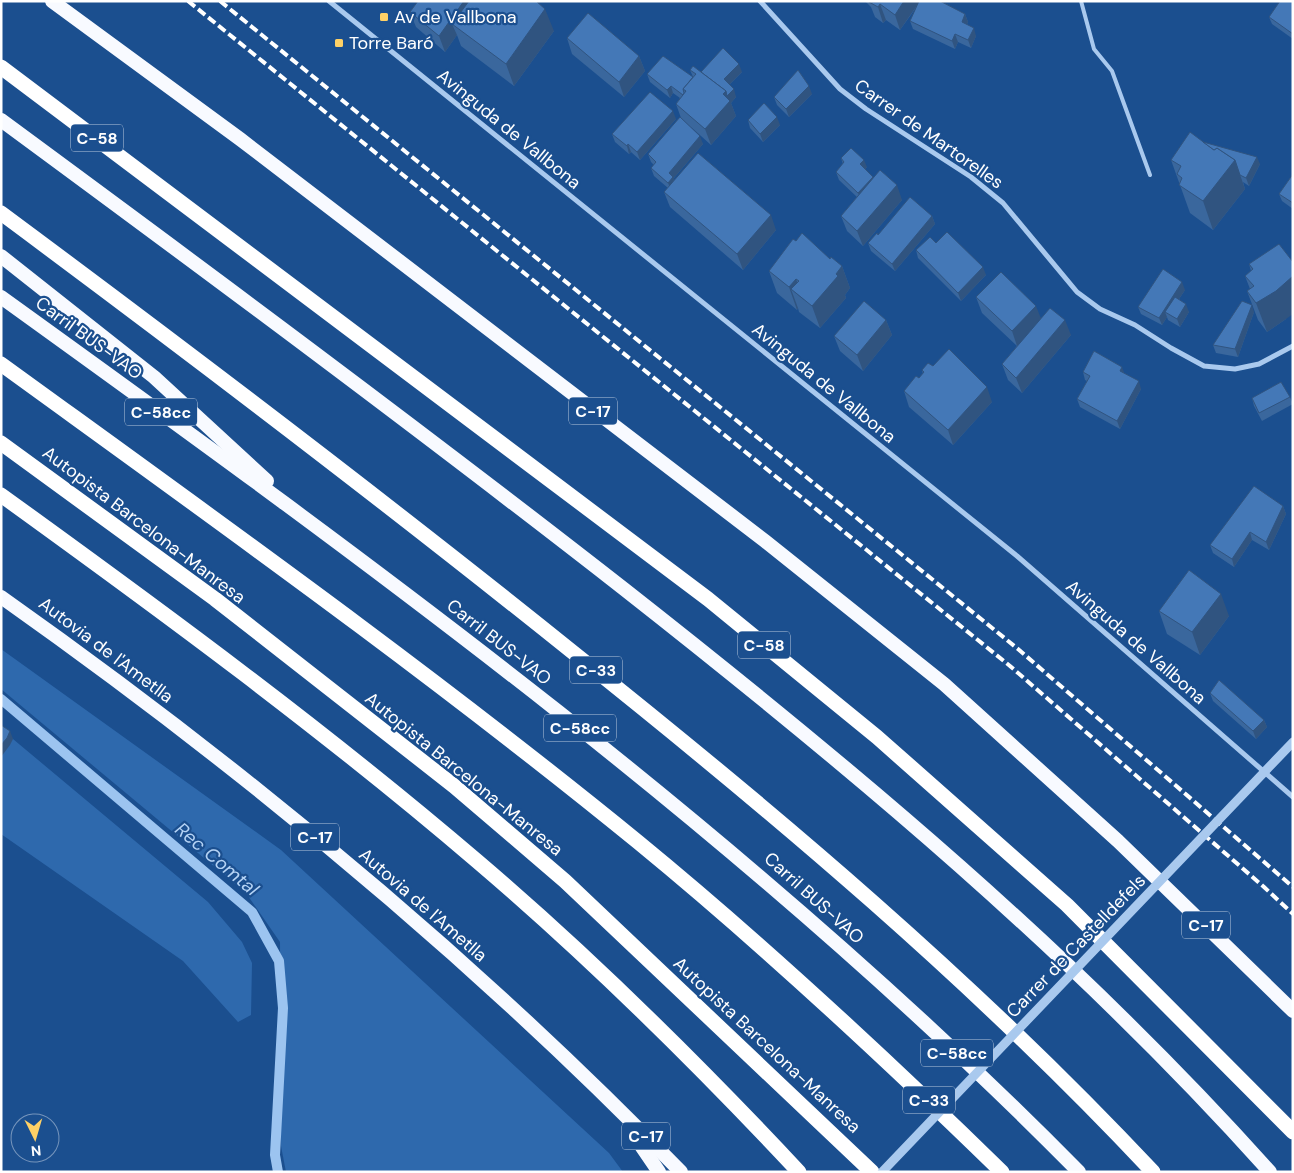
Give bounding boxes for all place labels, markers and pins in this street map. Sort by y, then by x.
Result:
place label: Av de Vallbona [394,5,517,29]
marker: Av de Vallbona [378,11,390,23]
place label: Torre Baró [349,31,434,55]
marker: Torre Baró [333,37,345,49]

